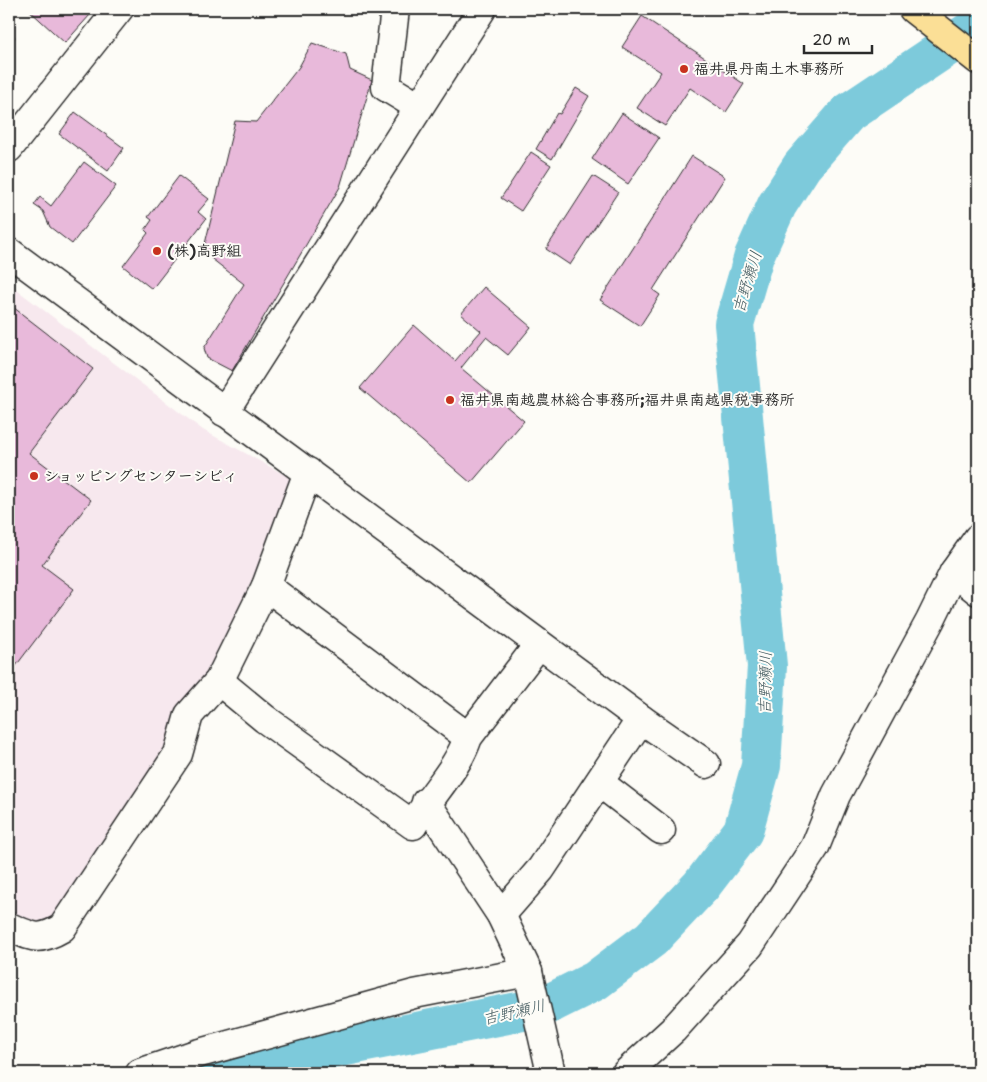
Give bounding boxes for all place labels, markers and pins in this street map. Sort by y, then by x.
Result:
place label: 福井県丹南土木事務所 [694,59,844,79]
marker: 福井県丹南土木事務所 [678,63,690,75]
place label: (株)高野組 [167,241,241,261]
marker: (株)高野組 [151,245,163,257]
place label: 福井県南越農林総合事務所;福井県南越県税事務所 [460,390,795,410]
marker: 福井県南越農林総合事務所;福井県南越県税事務所 [444,394,456,406]
place label: ショッピングセンターシピィ [44,466,238,486]
marker: ショッピングセンターシピィ [28,470,40,482]

